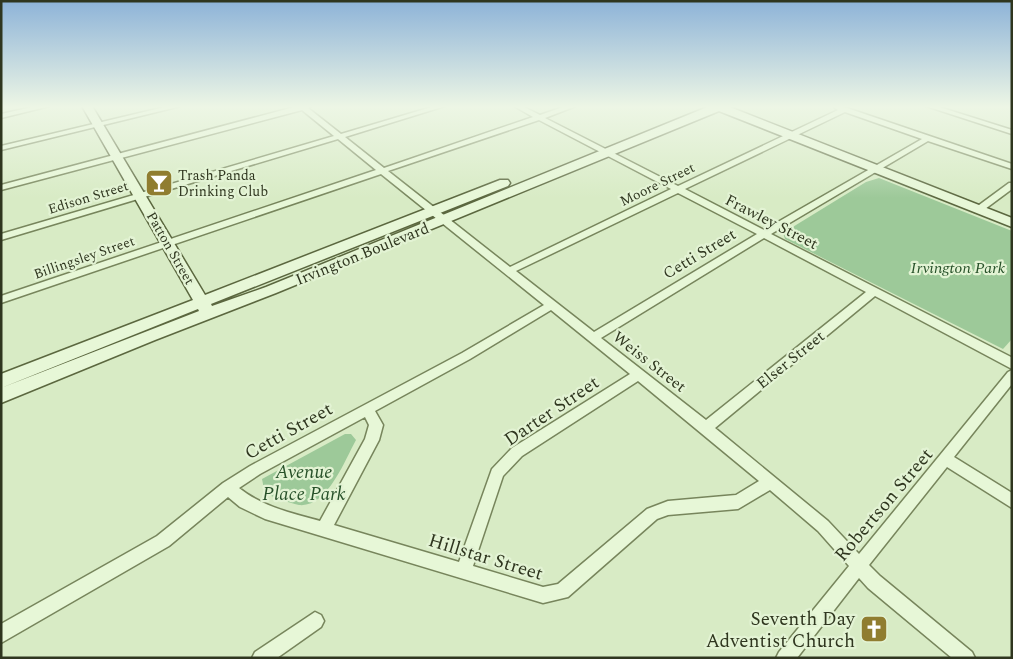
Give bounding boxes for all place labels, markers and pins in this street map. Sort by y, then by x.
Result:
place label: Trash Panda Drinking Club [178,165,268,202]
bar icon: Trash Panda Drinking Club [144,168,174,198]
place label: Seventh Day Adventist Church [706,605,856,656]
church icon: Seventh Day Adventist Church [859,614,889,644]

